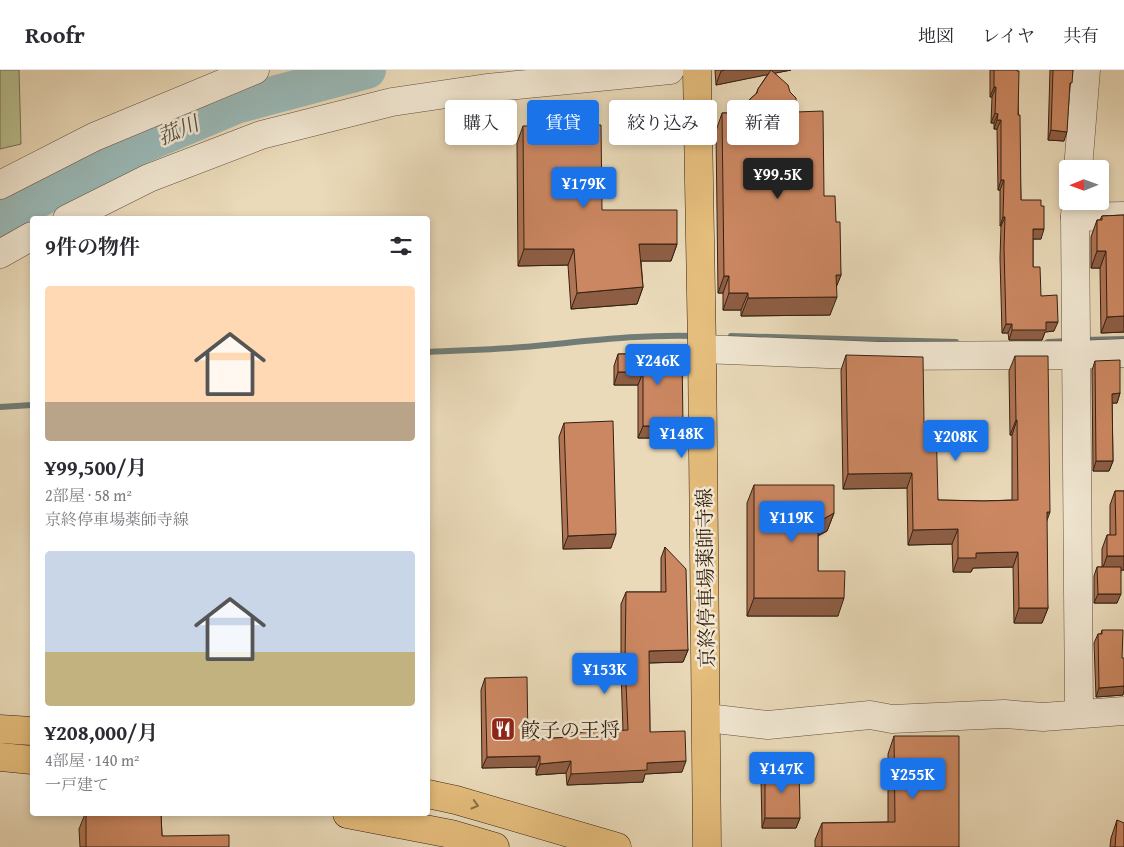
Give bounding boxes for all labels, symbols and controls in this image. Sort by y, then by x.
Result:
text: Roofr [25,17,85,52]
text: 地図 [918,22,954,49]
text: レイヤ [982,22,1035,49]
text: 共有 [1063,22,1099,49]
chip: 購入 [445,100,517,145]
chip: 賃貸 [527,100,599,145]
chip: 絞り込み [609,100,717,145]
chip: 新着 [727,100,799,145]
water label: 菰川 [153,107,205,152]
pin: ¥99.5K [737,158,819,200]
north arrow [1059,160,1109,210]
map controls [1059,160,1109,210]
text: ¥99.5K [754,162,802,186]
pin: ¥179K [549,166,619,209]
text: ¥179K [562,171,606,195]
text: 9件の物件 [45,231,140,262]
icon: filters [387,232,415,260]
icon: home [185,319,275,409]
pin: ¥246K [623,344,693,386]
text: ¥246K [636,348,680,372]
pin: ¥148K [647,416,717,459]
pin: ¥208K [921,420,991,462]
text: ¥148K [660,421,704,445]
text: ¥208K [934,424,978,448]
text: ¥99,500/月 [45,452,147,483]
text: 2部屋 · 58 m² [45,483,132,507]
street label: 京終停車場薬師寺線 [689,488,721,668]
pin: ¥119K [757,500,827,543]
text: ¥119K [770,505,814,529]
text: 京終停車場薬師寺線 [45,507,189,531]
icon: home [185,584,275,674]
pin: ¥153K [570,652,640,695]
text: ¥153K [583,657,627,681]
place label: 餃子の王将 [520,715,620,744]
restaurant icon: 餃子の王将 [490,716,516,742]
text: ¥208,000/月 [45,717,158,748]
text: 4部屋 · 140 m² [45,748,140,772]
pin: ¥147K [747,752,817,794]
text: ¥147K [760,756,804,780]
pin: ¥255K [878,758,948,800]
text: ¥255K [891,762,935,786]
text: 一戸建て [45,772,109,796]
one-way arrow [470,800,479,810]

